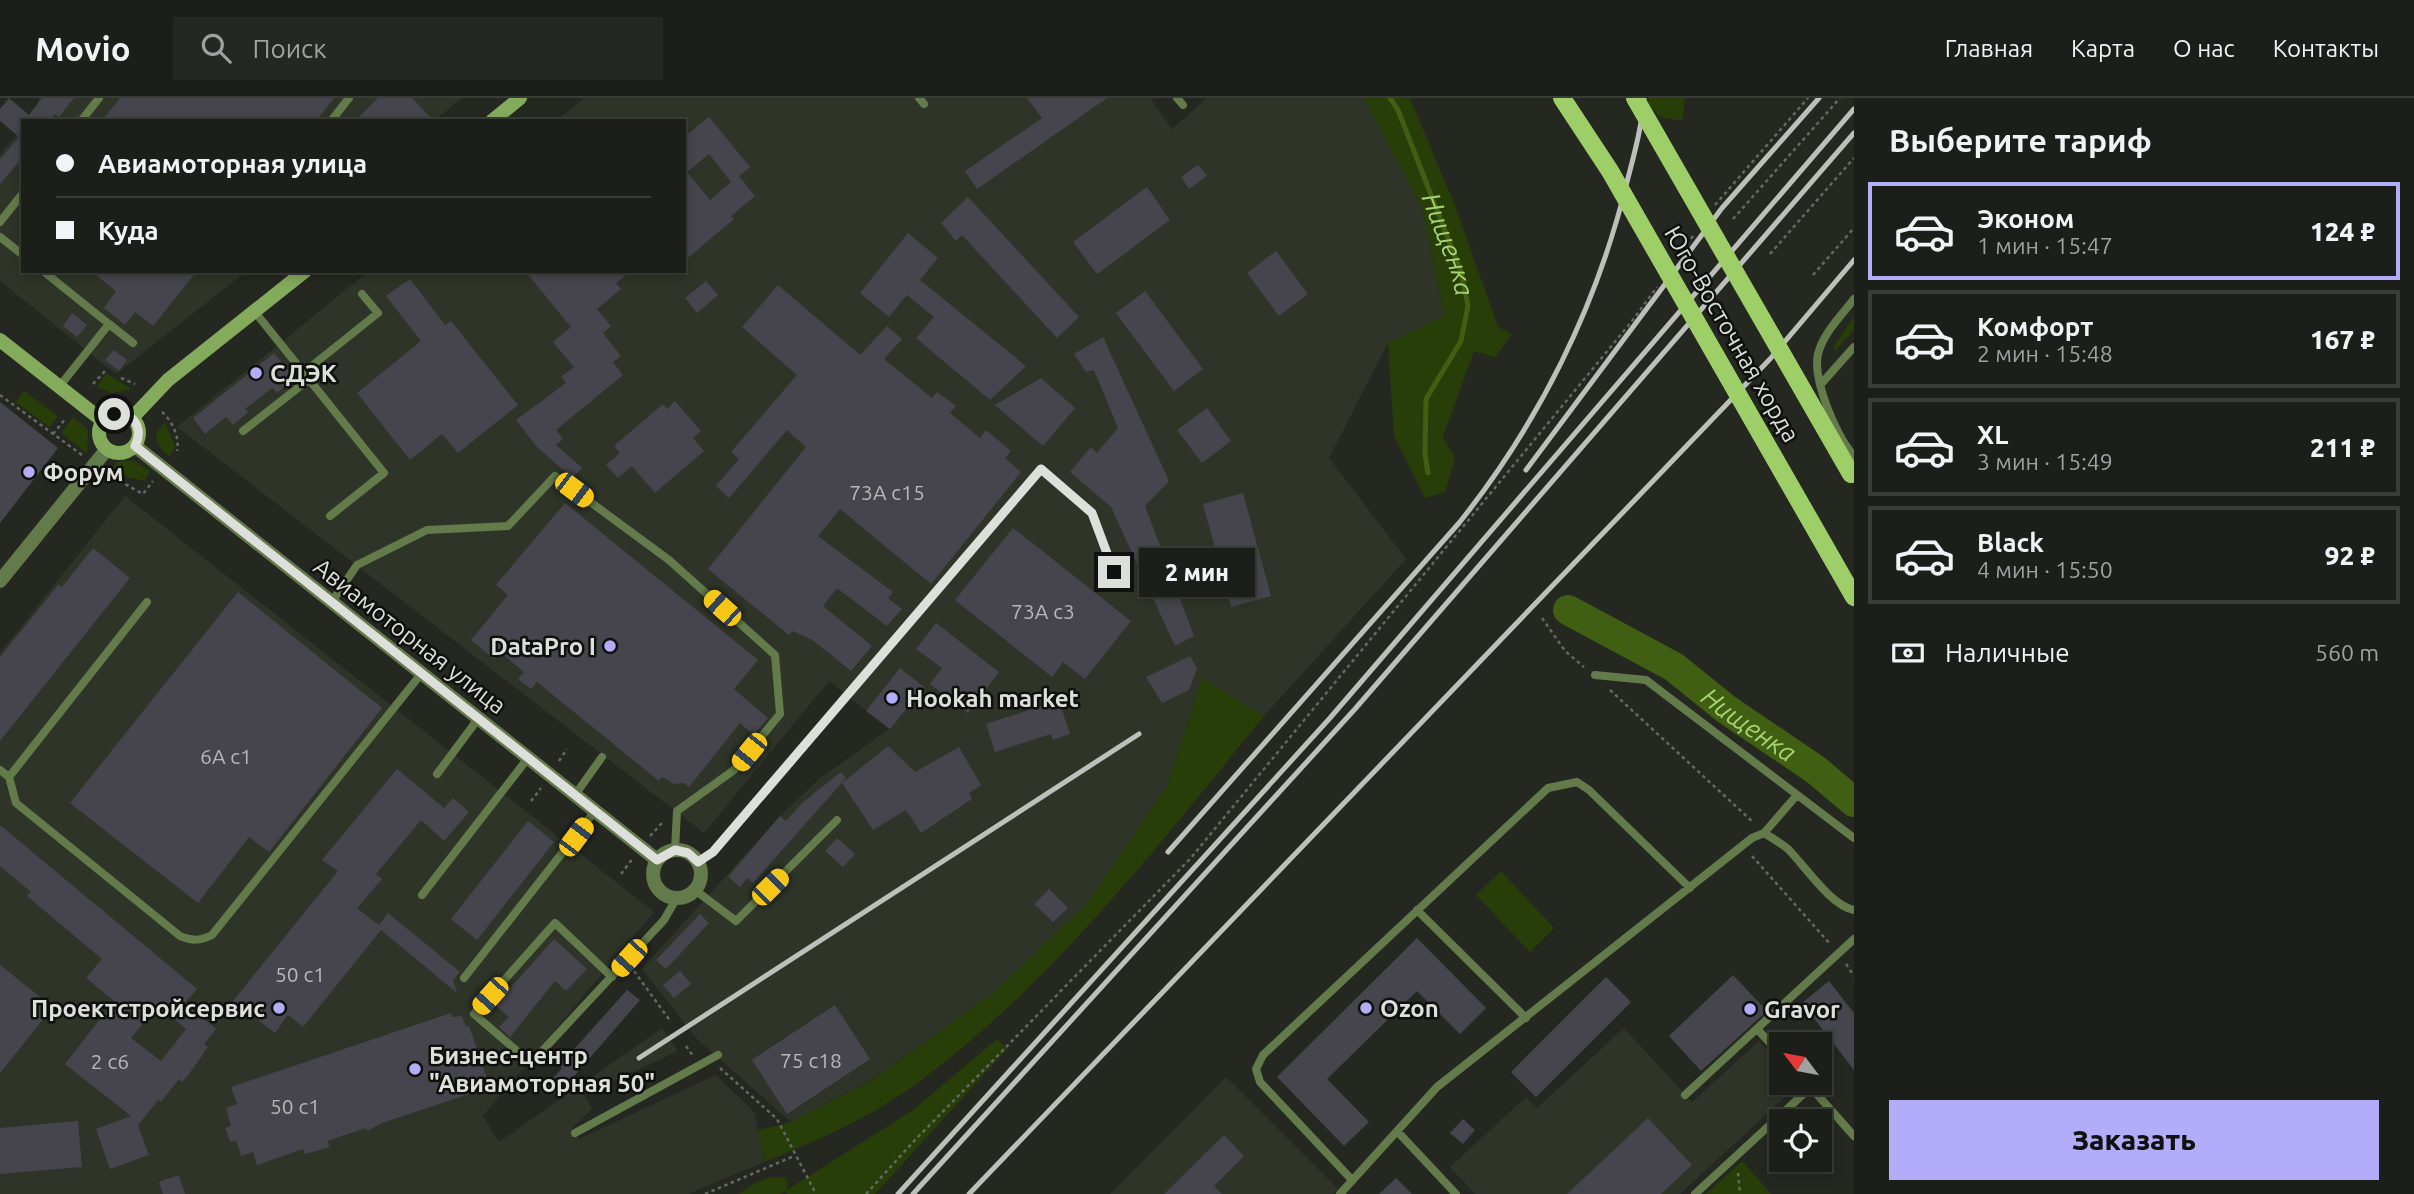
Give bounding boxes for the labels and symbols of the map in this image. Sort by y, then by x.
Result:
water label: Нищенка [1417,188,1480,298]
street label: Юго-Восточная хорда [1659,221,1805,447]
place label: СДЭК [270,360,337,387]
marker: СДЭК [248,365,264,381]
route start [98,398,130,430]
place label: Форум [43,459,123,486]
marker: Форум [21,464,37,480]
car [551,469,598,511]
house number: 73А с15 [849,480,925,504]
callout: 2 мин [1138,547,1254,596]
street label: Авиамоторная улица [309,553,511,719]
route end [1098,556,1130,588]
car [700,586,745,630]
house number: 73А с3 [1011,599,1075,623]
place label: DataPro I [490,633,596,660]
marker: DataPro I [602,638,618,654]
water label: Нищенка [1697,681,1802,767]
place label: Hookah market [906,685,1079,712]
marker: Hookah market [884,690,900,706]
car [728,729,771,775]
house number: 6А с1 [200,744,252,768]
car [555,814,598,860]
car [748,865,793,909]
car [608,935,651,981]
house number: 50 с1 [275,962,325,986]
car [469,973,512,1019]
place label: Проектстройсервис [31,995,265,1022]
place label: Ozon [1380,995,1439,1022]
place label: Gravor [1764,996,1840,1023]
marker: Проектстройсервис [271,1000,287,1016]
marker: Ozon [1358,1000,1374,1016]
marker: Gravor [1742,1001,1758,1017]
north arrow [1769,1032,1832,1096]
place label: Бизнес-центр "Авиамоторная 50" [429,1042,655,1097]
house number: 75 с18 [780,1048,842,1072]
house number: 2 с6 [91,1049,129,1073]
marker: Бизнес-центр "Авиамоторная 50" [407,1061,423,1077]
house number: 50 с1 [270,1094,320,1118]

